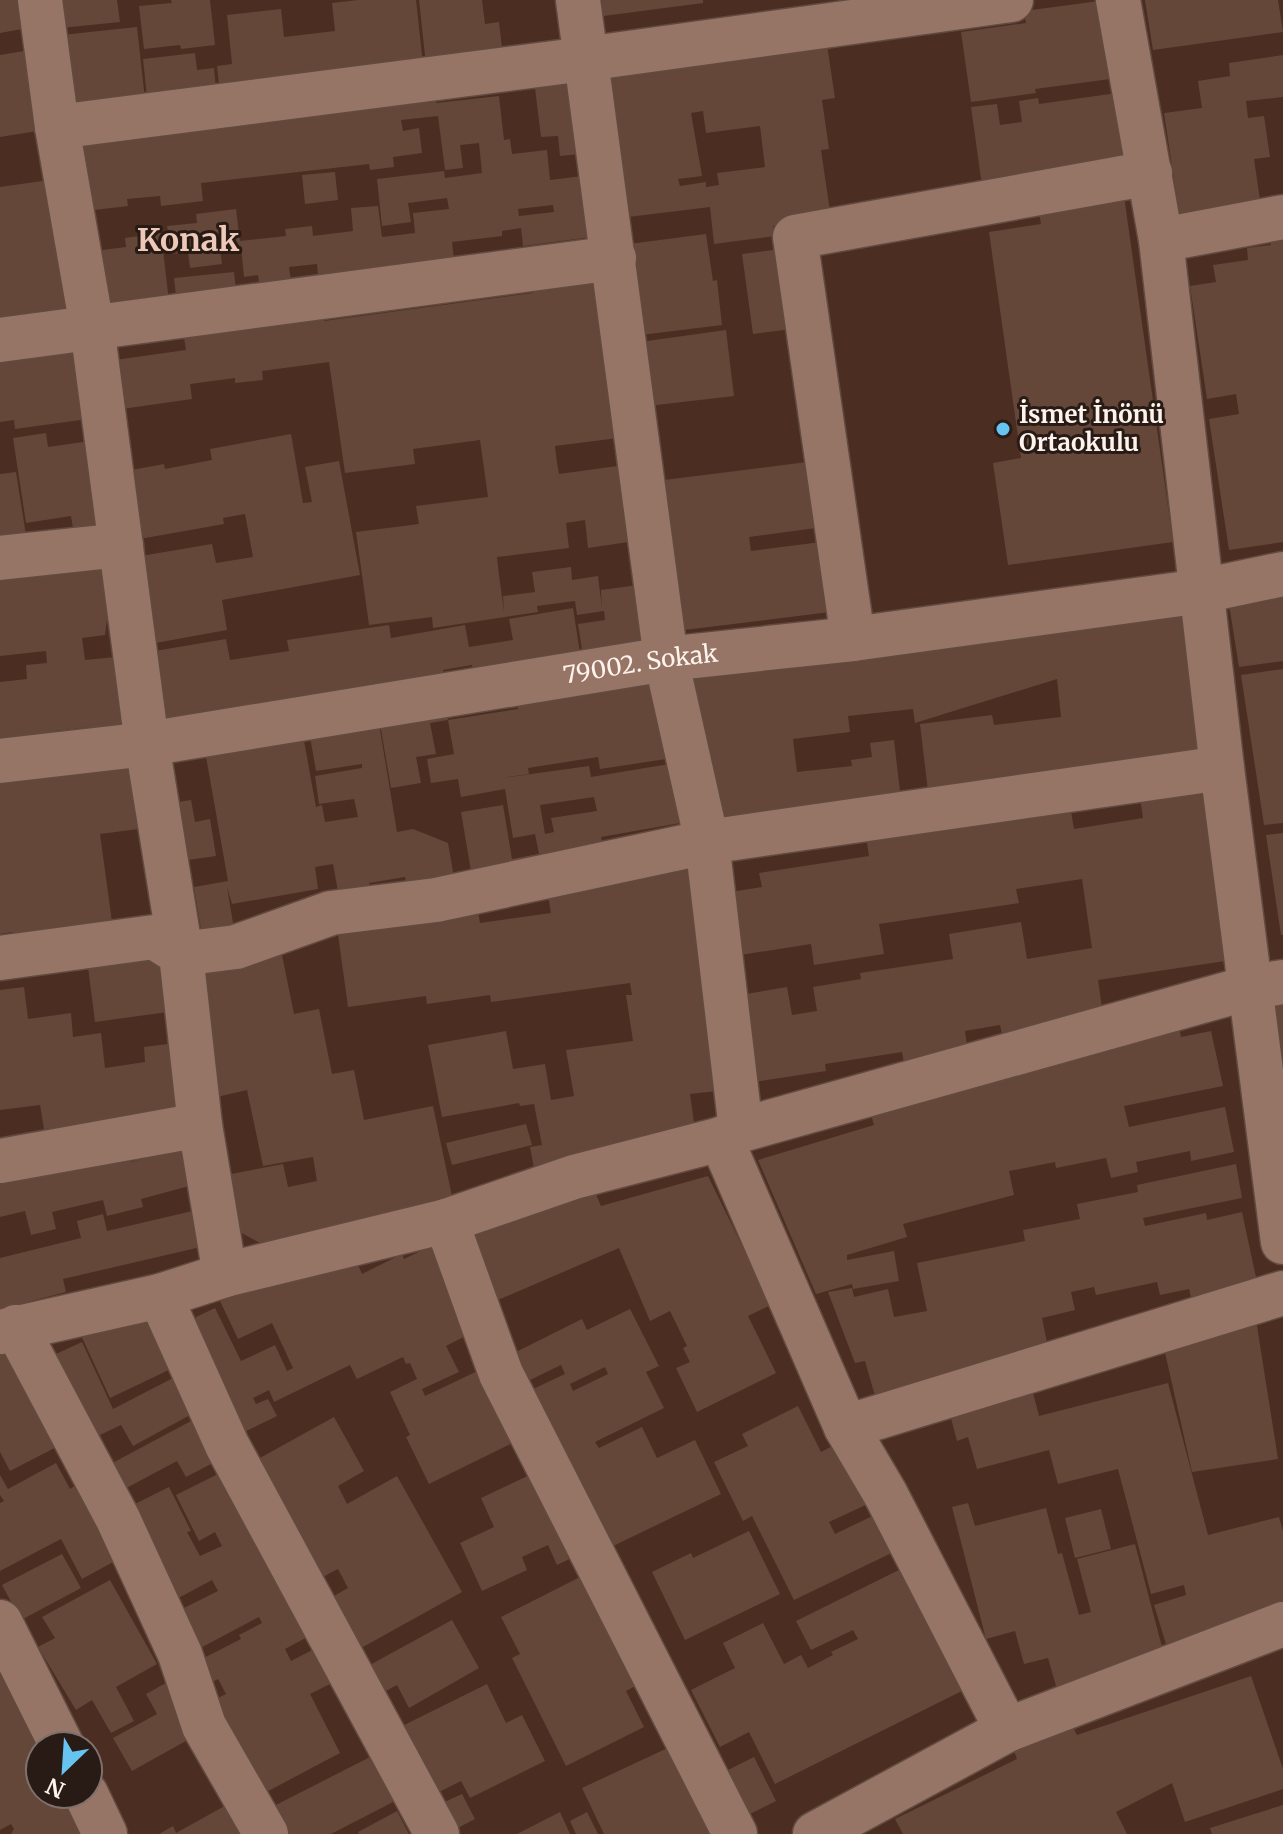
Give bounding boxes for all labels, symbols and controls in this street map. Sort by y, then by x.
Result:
district label: Konak [137,220,240,260]
place label: İsmet İnönü Ortaokulu [1019,399,1164,458]
marker: İsmet İnönü Ortaokulu [994,420,1012,438]
street label: 79002. Sokak [561,637,720,691]
north arrow [24,1730,104,1810]
text: N [41,1772,69,1804]

